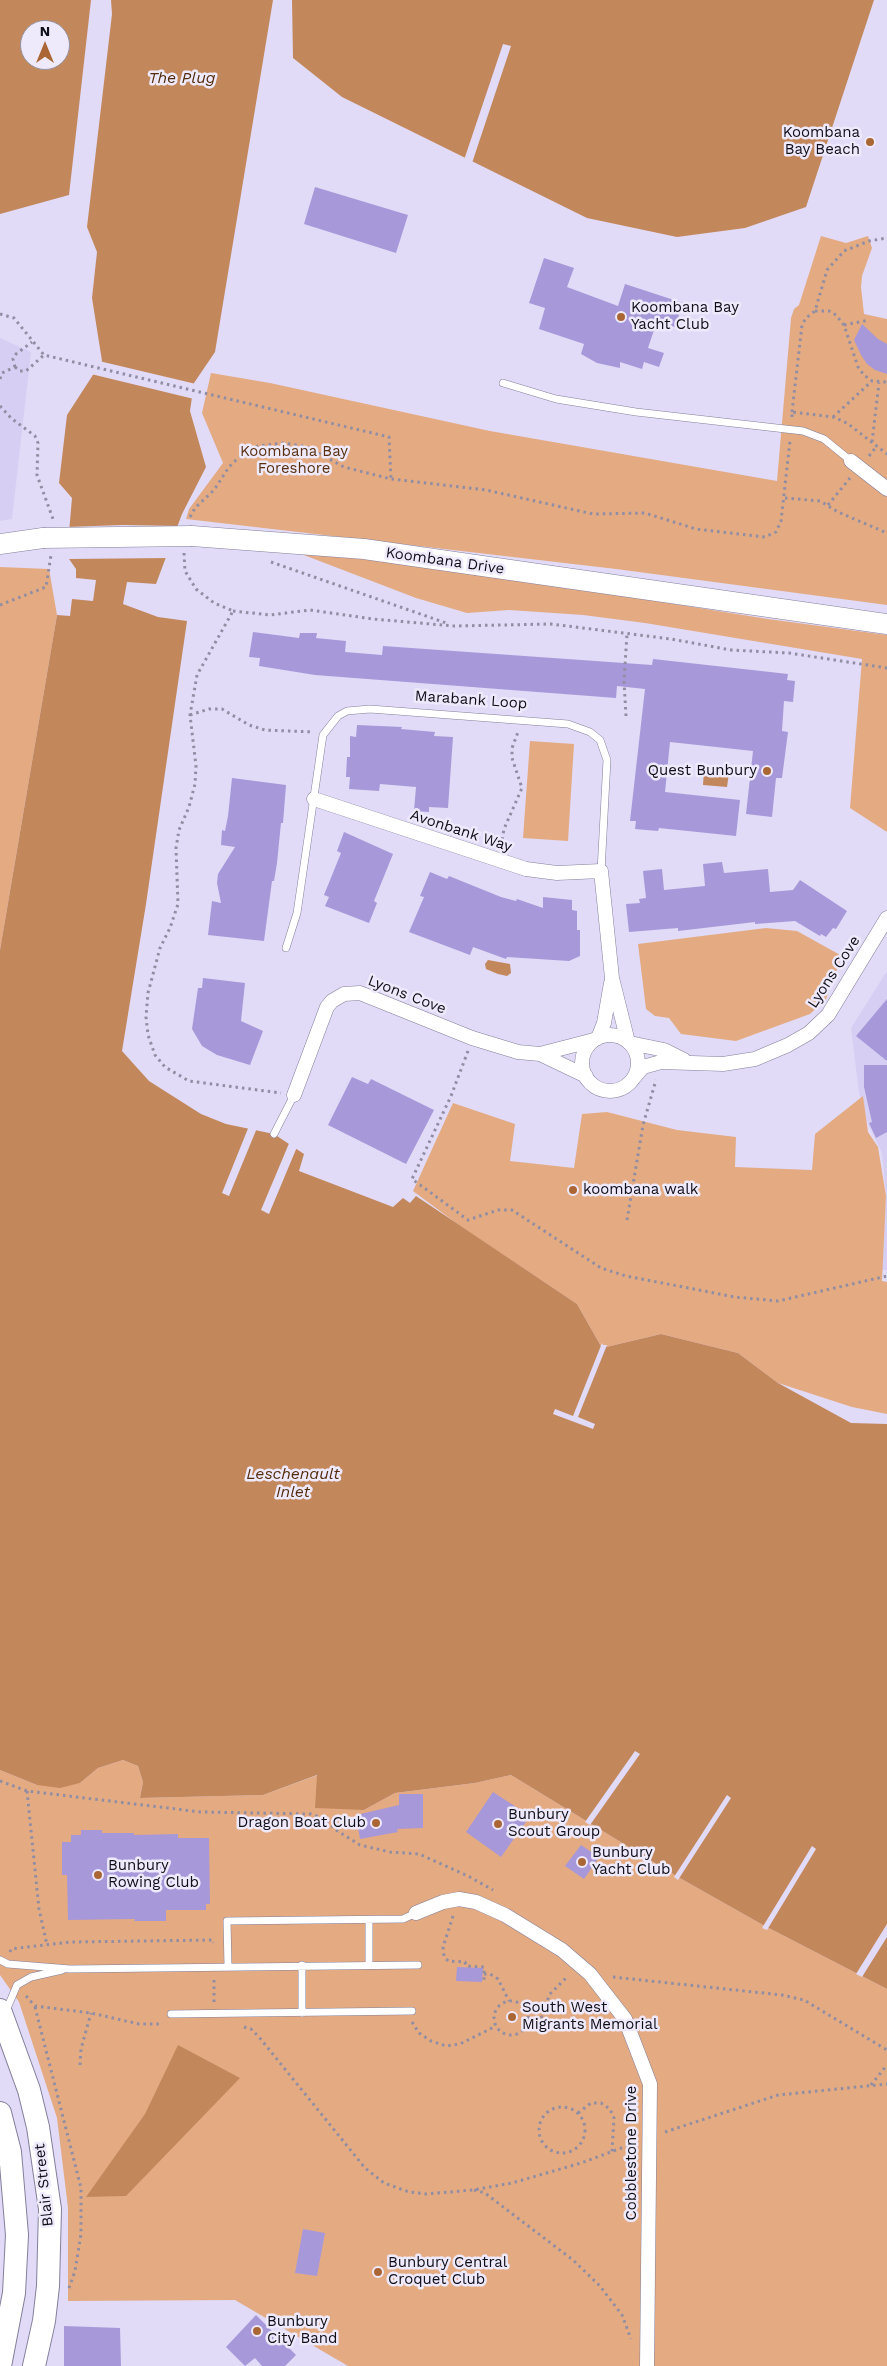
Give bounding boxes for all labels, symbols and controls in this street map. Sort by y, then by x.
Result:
north arrow [20,20,70,70]
text: N [40,23,50,39]
water label: The Plug [148,68,216,88]
place label: Koombana Bay Beach [783,124,860,159]
marker: Koombana Bay Beach [864,136,876,148]
place label: Koombana Bay Yacht Club [631,299,739,334]
marker: Koombana Bay Yacht Club [615,311,627,323]
park label: Koombana Bay Foreshore [240,443,348,478]
street label: Koombana Drive [385,544,505,578]
street label: Marabank Loop [414,687,528,713]
place label: Quest Bunbury [648,762,757,780]
marker: Quest Bunbury [761,765,773,777]
street label: Avonbank Way [408,806,514,856]
street label: Lyons Cove [804,933,864,1011]
street label: Lyons Cove [365,972,449,1018]
place label: koombana walk [583,1181,698,1199]
marker: koombana walk [567,1184,579,1196]
water label: Leschenault Inlet [246,1464,340,1502]
place label: Bunbury Scout Group [508,1806,600,1841]
place label: Dragon Boat Club [238,1814,366,1832]
marker: Dragon Boat Club [370,1817,382,1829]
marker: Bunbury Scout Group [492,1818,504,1830]
place label: Bunbury Yacht Club [592,1844,670,1879]
marker: Bunbury Yacht Club [576,1856,588,1868]
place label: Bunbury Rowing Club [108,1857,199,1892]
marker: Bunbury Rowing Club [92,1869,104,1881]
place label: South West Migrants Memorial [522,1999,657,2034]
marker: South West Migrants Memorial [506,2011,518,2023]
street label: Cobblestone Drive [623,2086,641,2220]
street label: Blair Street [31,2143,57,2227]
place label: Bunbury Central Croquet Club [388,2254,507,2289]
marker: Bunbury Central Croquet Club [372,2266,384,2278]
place label: Bunbury City Band [267,2313,337,2348]
marker: Bunbury City Band [251,2325,263,2337]

